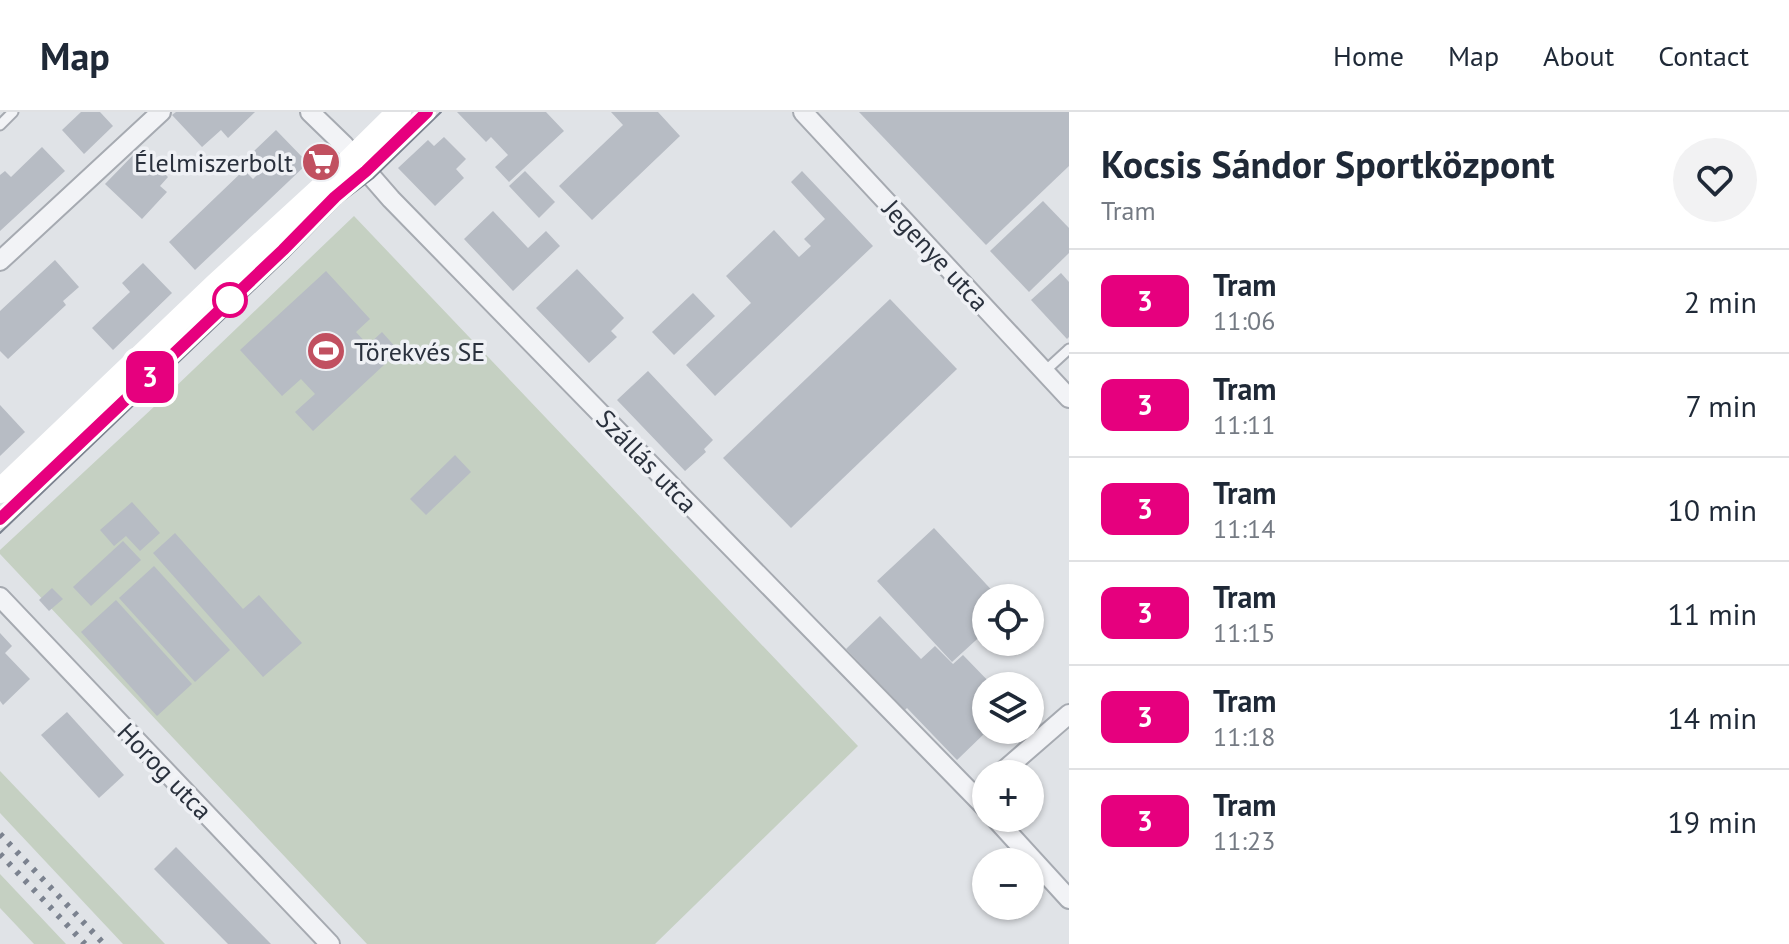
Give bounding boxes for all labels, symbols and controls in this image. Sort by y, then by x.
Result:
text: Map [40,31,110,80]
text: Home [1333,37,1404,74]
text: Map [1448,37,1499,74]
text: About [1543,37,1614,74]
text: Contact [1658,37,1749,74]
button: heart [1673,138,1757,222]
text: Kocsis Sándor Sportközpont [1101,139,1554,188]
supermarket icon: Élelmiszerbolt [300,141,342,183]
place label: Élelmiszerbolt [134,146,293,179]
street label: Jegenye utca [875,191,996,318]
text: Tram [1101,194,1156,227]
text: Tram [1213,265,1276,304]
text: 3 [1137,282,1153,319]
text: 2 min [1684,282,1757,321]
unlabelled marker [213,283,247,317]
text: 11:06 [1213,304,1275,337]
sports icon: Törekvés SE [305,330,347,372]
place label: Törekvés SE [354,335,485,368]
line badge: 3 [124,351,176,403]
text: 3 [142,358,158,395]
text: Tram [1213,369,1276,408]
text: 3 [1137,386,1153,423]
text: 7 min [1685,386,1757,425]
street label: Szállás utca [589,402,705,520]
text: 11:11 [1213,408,1275,441]
text: Tram [1213,473,1276,512]
text: 3 [1137,490,1153,527]
text: 10 min [1667,490,1757,529]
text: 11:14 [1213,512,1275,545]
text: Tram [1213,577,1276,616]
map controls [972,584,1044,920]
button: locate [972,584,1044,656]
text: 3 [1137,594,1153,631]
text: 11 min [1667,594,1757,633]
text: 11:15 [1213,616,1275,649]
button: layers [972,672,1044,744]
text: Tram [1213,681,1276,720]
text: 3 [1137,698,1153,735]
text: 14 min [1667,698,1757,737]
street label: Horog utca [111,716,219,826]
text: 11:18 [1213,720,1275,753]
button: + [972,760,1044,832]
text: Tram [1213,785,1276,824]
text: 3 [1137,802,1153,839]
text: 19 min [1667,802,1757,841]
text: 11:23 [1213,824,1275,857]
button: − [972,848,1044,920]

